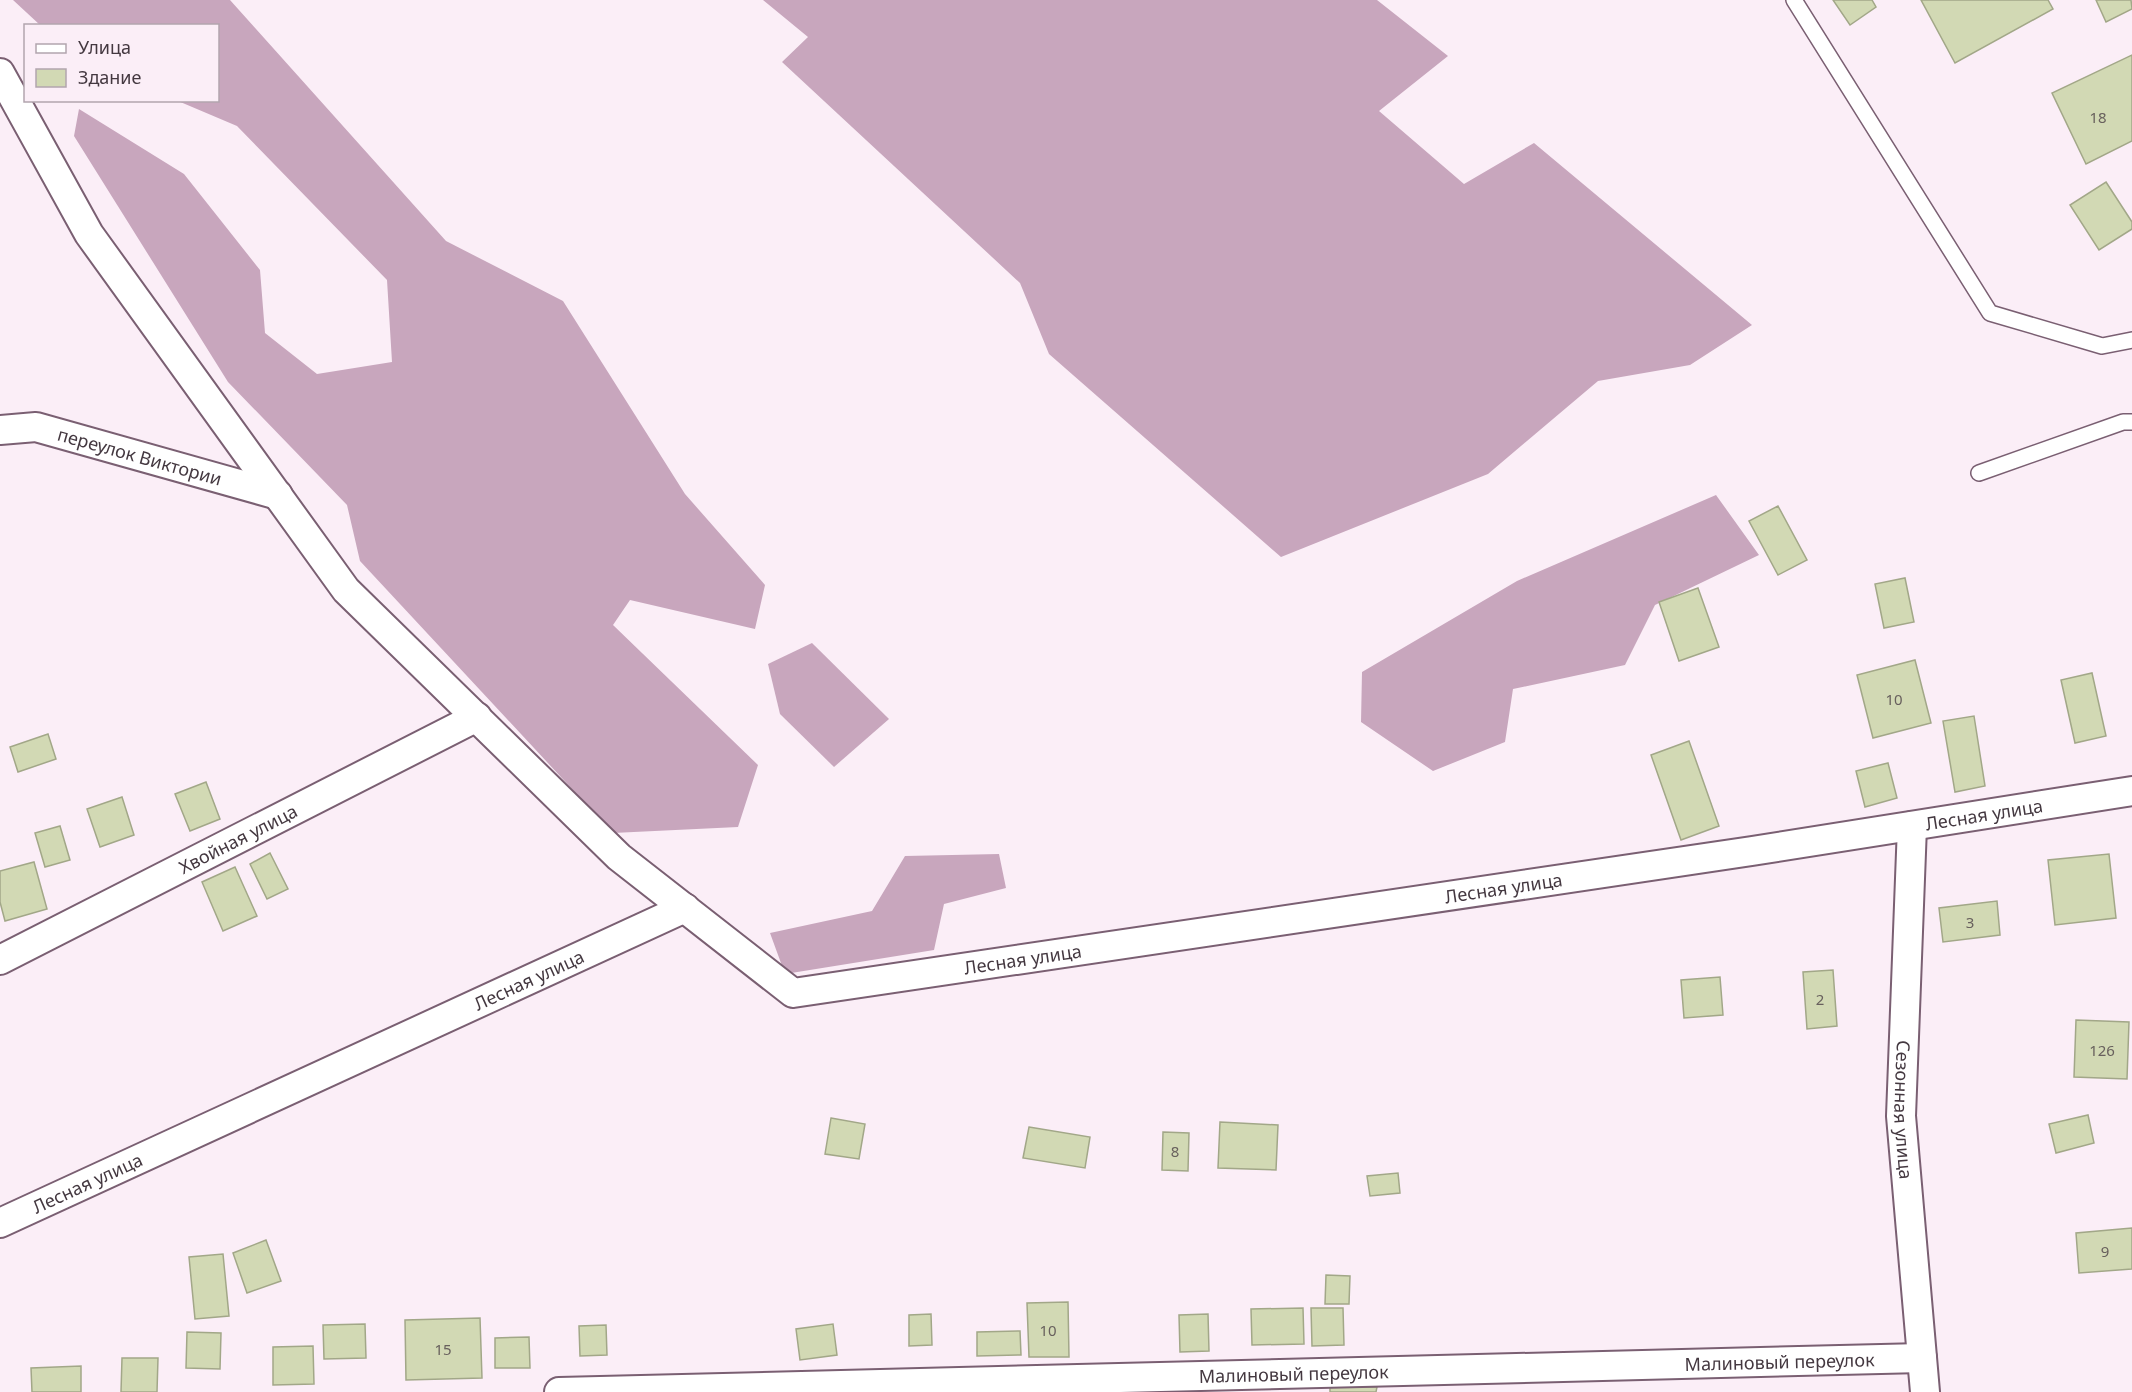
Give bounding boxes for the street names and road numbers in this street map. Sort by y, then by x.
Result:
street label: переулок Виктории [55,422,225,491]
street label: Лесная улица [1923,793,2044,835]
street label: Хвойная улица [175,799,301,879]
street label: Лесная улица [1443,867,1564,908]
street label: Лесная улица [962,938,1083,980]
street label: Лесная улица [470,944,588,1016]
street label: Сезонная улица [1889,1040,1918,1180]
street label: Лесная улица [28,1147,146,1219]
street label: Малиновый переулок [1684,1347,1875,1376]
street label: Малиновый переулок [1199,1359,1389,1388]

